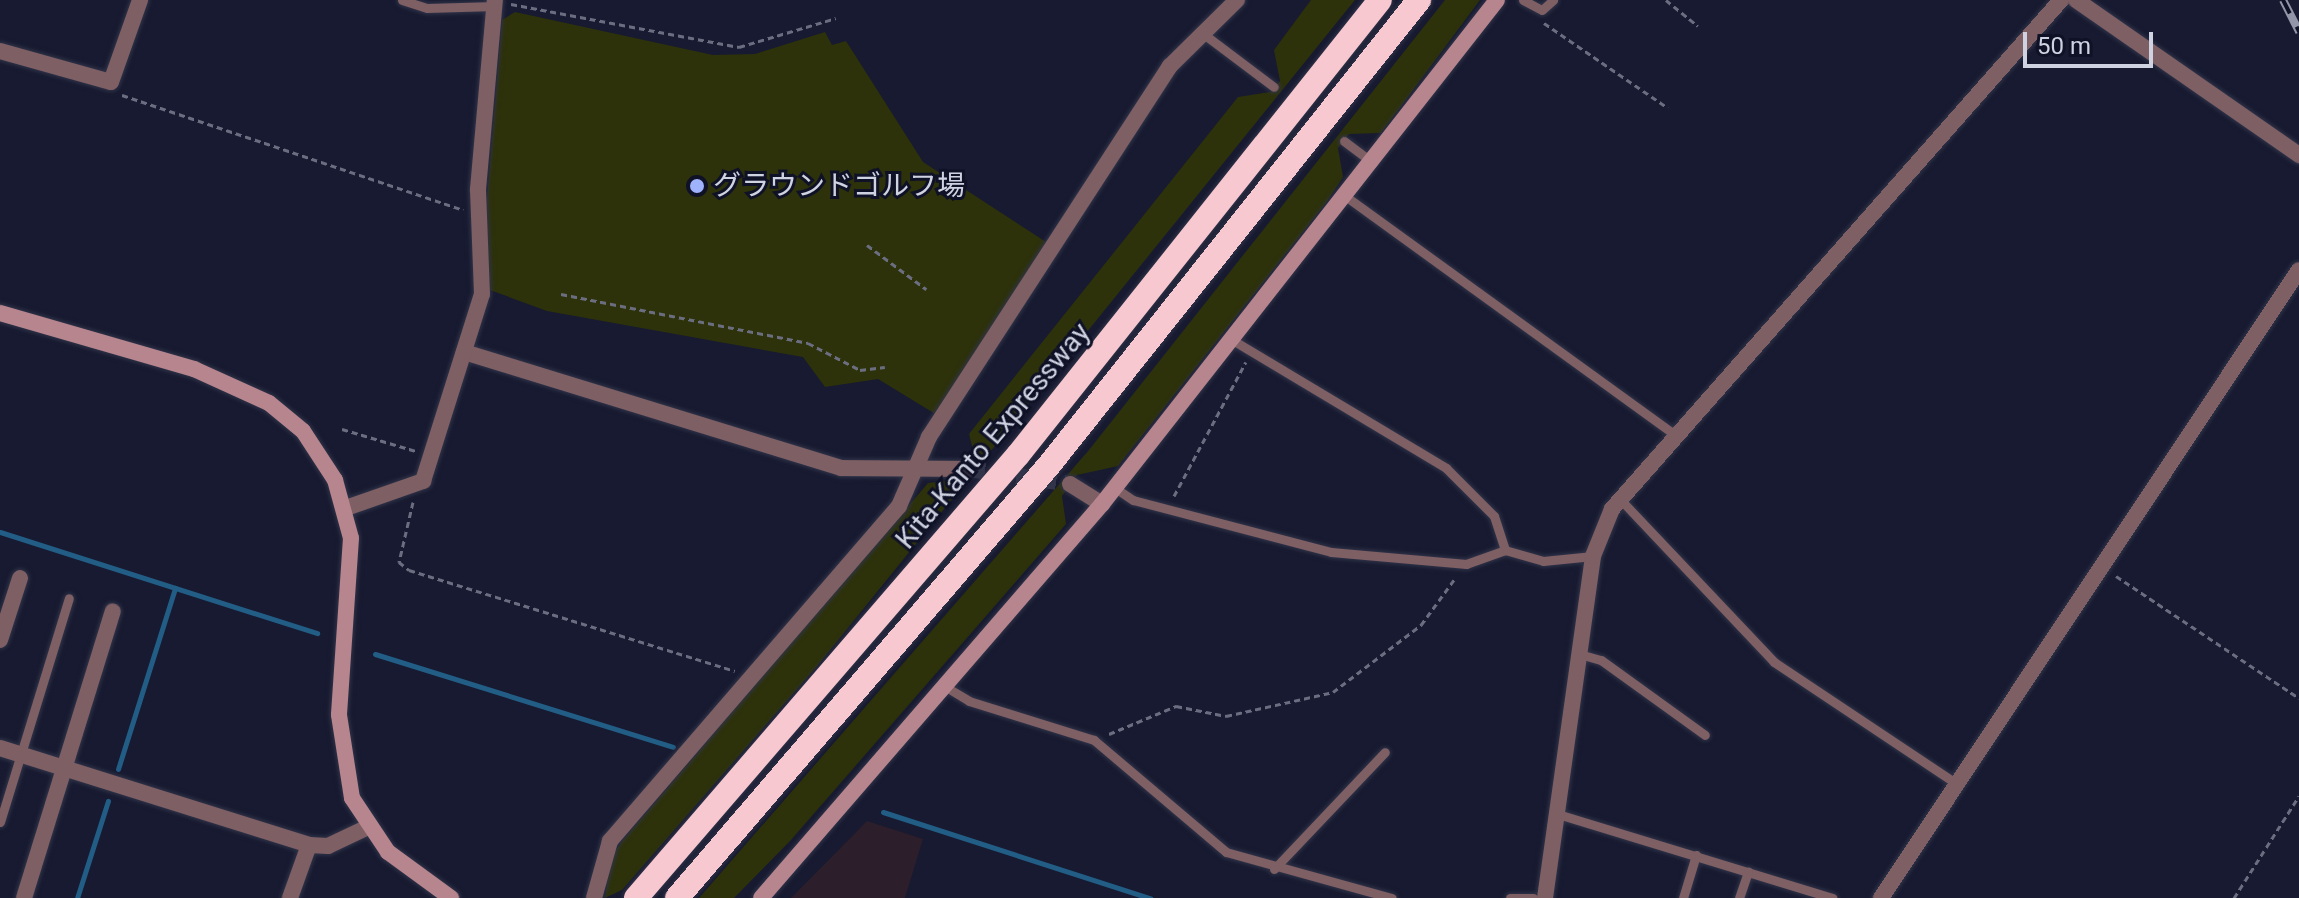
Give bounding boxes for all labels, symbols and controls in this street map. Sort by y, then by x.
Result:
scale bar [2027,16,2157,66]
text: 50 m [2037,32,2091,60]
place label: グラウンドゴルフ場 [713,169,965,203]
marker: グラウンドゴルフ場 [688,177,706,195]
street label: Kita-Kanto Expressway [889,316,1097,556]

